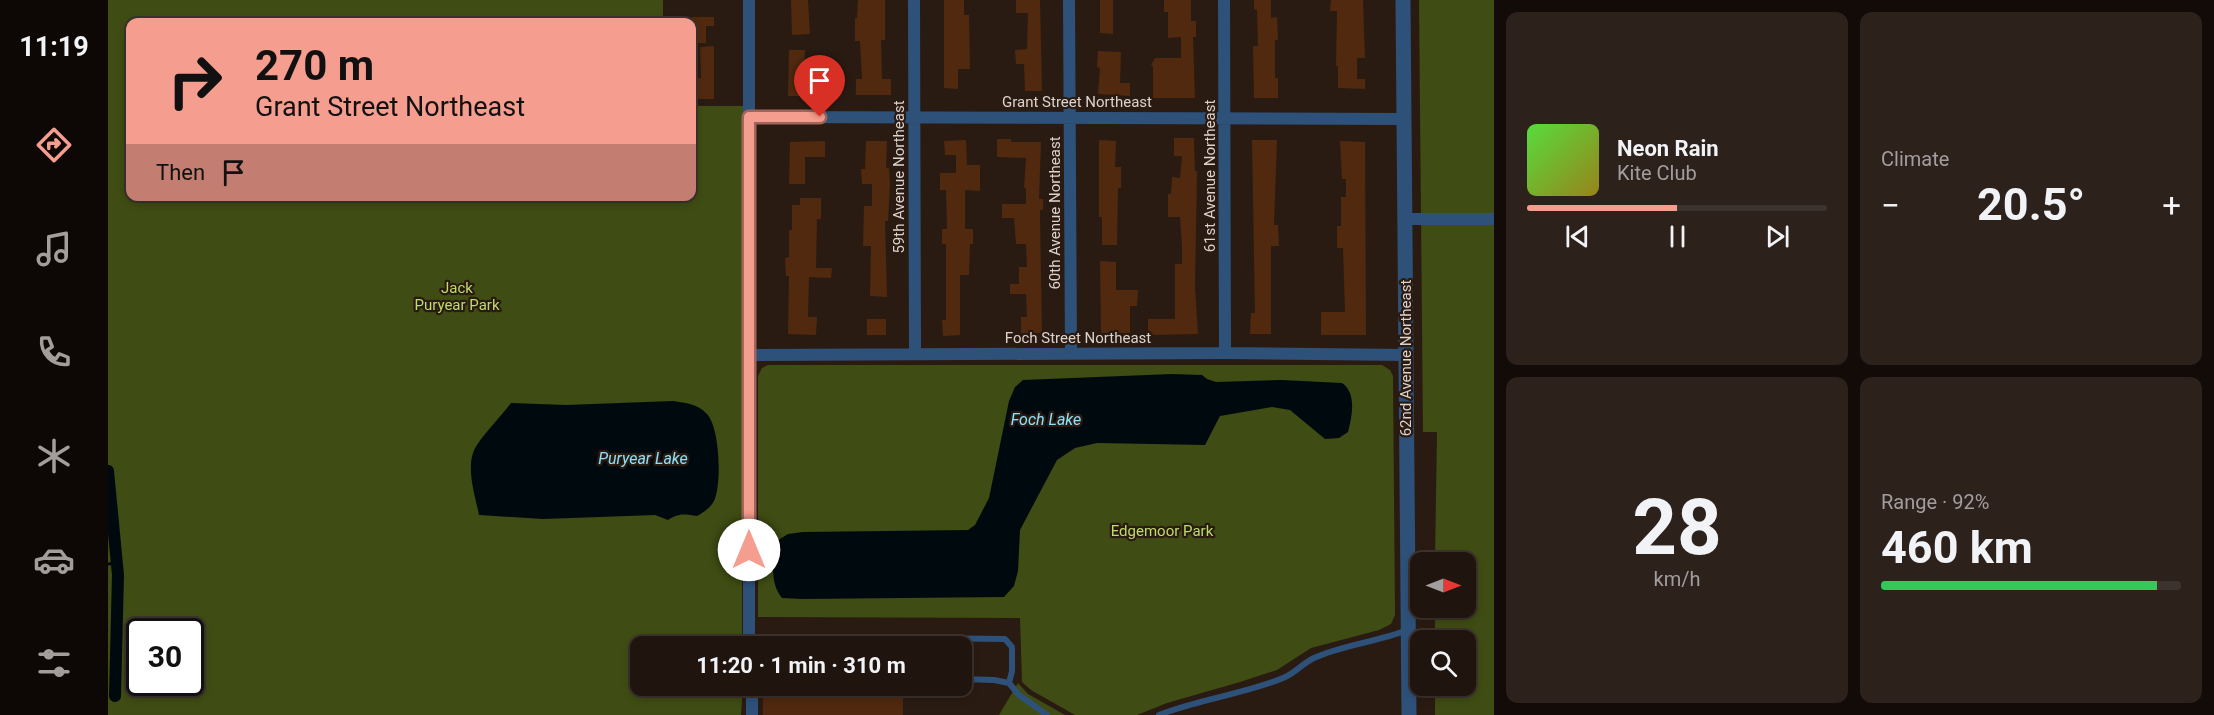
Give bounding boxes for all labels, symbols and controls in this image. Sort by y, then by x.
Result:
text: 11:19 [19,31,89,63]
text: 270 m [255,41,374,90]
icon: right [156,42,234,120]
pin [794,55,845,117]
icon: arrive [803,64,836,97]
text: Grant Street Northeast [255,91,525,123]
street label: Grant Street Northeast [1002,93,1152,111]
street label: 59th Avenue Northeast [890,100,908,254]
street label: 61st Avenue Northeast [1201,100,1219,252]
icon: directions [33,124,75,166]
street label: 60th Avenue Northeast [1046,136,1064,290]
text: Neon Rain [1617,136,1719,161]
text: Climate [1881,147,1949,171]
icon: arrive [217,156,250,189]
text: Then [156,160,205,185]
text: Kite Club [1617,161,1697,185]
text: 20.5° [1977,178,2085,231]
text: − [1881,186,1900,225]
text: + [2162,186,2181,225]
icon: previous [1561,220,1594,253]
icon: pause [1661,220,1694,253]
icon: next [1761,220,1794,253]
icon: music [33,228,75,270]
park label: Jack Puryear Park [414,279,500,314]
street label: 62nd Avenue Northeast [1397,280,1415,436]
street label: Foch Street Northeast [1005,329,1151,347]
icon: phone [33,331,75,373]
water label: Foch Lake [1011,410,1081,429]
icon: climate [33,435,75,477]
water label: Puryear Lake [598,449,688,468]
text: 28 [1632,482,1722,573]
text: Range · 92% [1881,490,1989,514]
position arrow [717,518,781,582]
text: 460 km [1881,521,2033,574]
park label: Edgemoor Park [1111,522,1214,540]
icon: car [33,539,75,581]
north arrow [1410,552,1476,618]
map controls [1410,552,1476,696]
text: km/h [1654,567,1700,591]
speed limit sign: 30 [126,618,204,696]
button: search [1410,630,1476,696]
icon: filters [33,642,75,684]
text: 11:20 · 1 min · 310 m [696,653,906,678]

